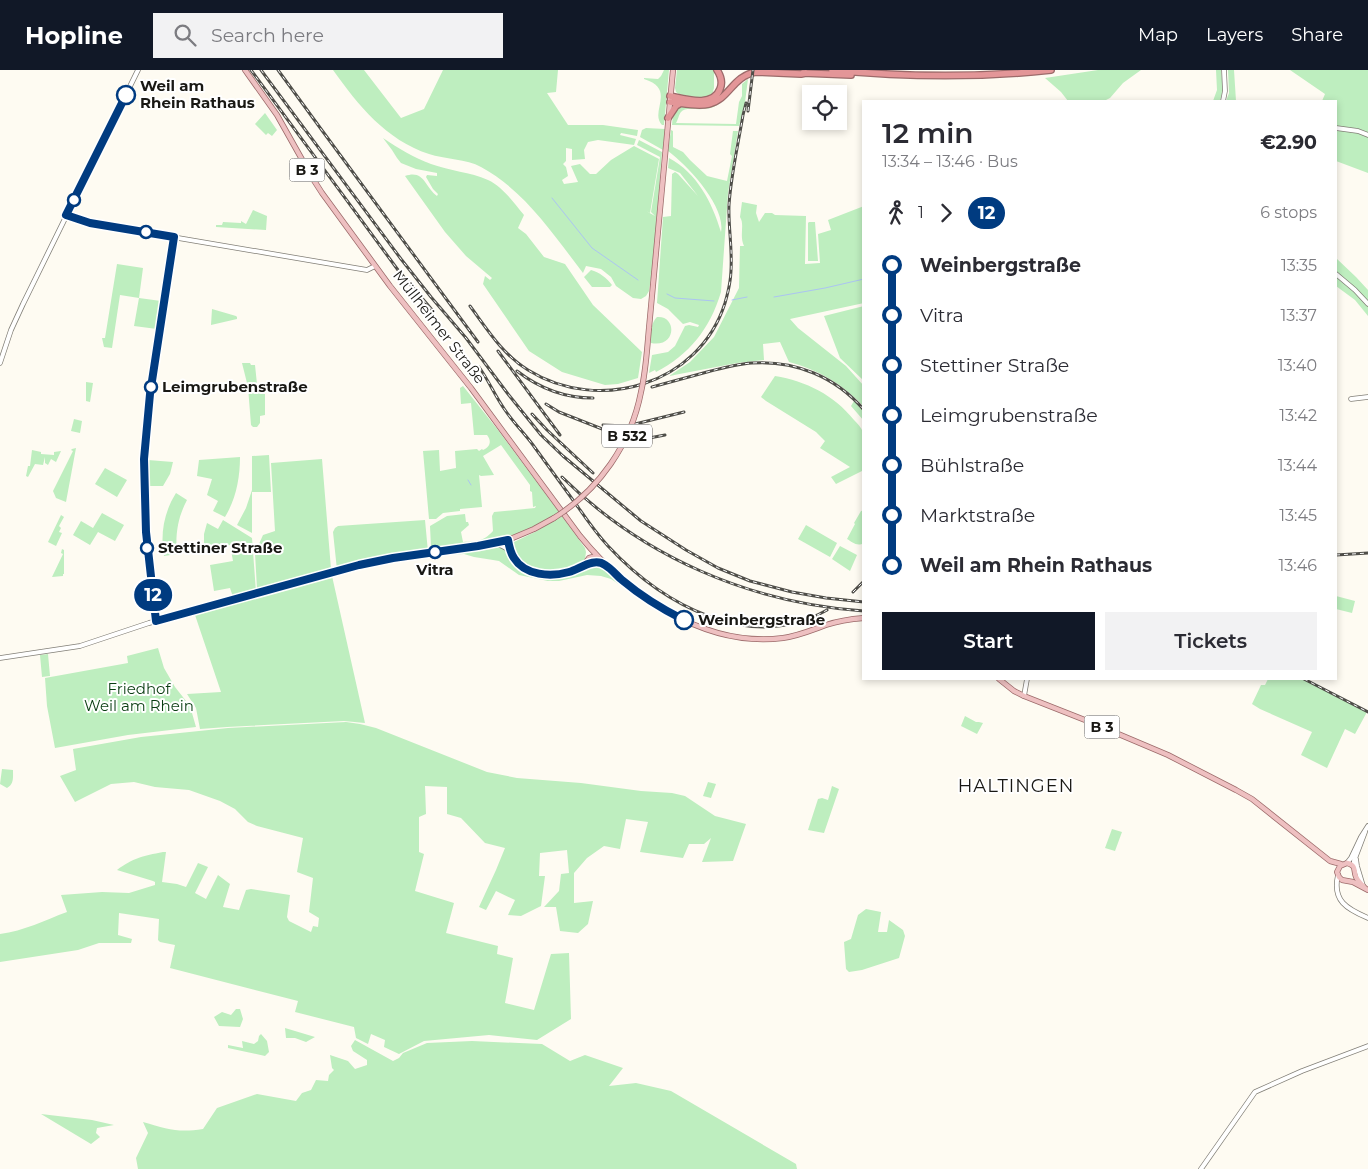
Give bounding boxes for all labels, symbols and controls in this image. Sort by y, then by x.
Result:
search box [153,13,503,58]
text: Hopline [25,21,123,50]
icon: search [171,21,199,49]
text: Search here [211,24,324,47]
text: Map [1138,24,1178,46]
text: Layers [1206,24,1263,46]
text: Share [1291,24,1343,46]
place label: Weil am Rhein Rathaus [140,76,255,112]
marker: Weil am Rhein Rathaus [116,85,136,105]
map controls [802,85,847,130]
button: locate [802,85,847,130]
text: 12 min [882,116,973,150]
text: €2.90 [1260,131,1317,154]
text: 13:34 – 13:46 · Bus [882,152,1018,171]
road number: B 3 [290,158,324,182]
unlabelled marker [67,193,81,207]
icon: walk [882,199,910,227]
icon: forward [932,199,960,227]
text: 12 [978,202,995,224]
text: 1 [918,203,924,222]
text: 6 stops [1260,203,1317,222]
unlabelled marker [139,225,153,239]
text: Weinbergstraße [920,254,1081,277]
text: 13:35 [1281,256,1317,275]
street label: Müllheimer Straße [389,266,490,387]
text: Vitra [920,304,964,327]
text: 13:37 [1281,306,1317,325]
text: Stettiner Straße [920,354,1069,377]
text: 13:40 [1278,356,1317,375]
place label: Leimgrubenstraße [162,377,308,396]
marker: Leimgrubenstraße [144,380,158,394]
text: Leimgrubenstraße [920,404,1098,427]
text: 13:42 [1279,406,1317,425]
road number: B 532 [602,424,652,448]
text: Bühlstraße [920,454,1024,477]
text: 13:44 [1278,456,1317,475]
text: Marktstraße [920,504,1035,527]
text: 13:45 [1279,506,1317,525]
place label: Stettiner Straße [158,538,282,557]
marker: Stettiner Straße [140,541,154,555]
marker: Vitra [428,545,442,559]
text: Weil am Rhein Rathaus [920,554,1152,577]
text: 13:46 [1278,556,1317,575]
place label: Vitra [415,560,454,579]
line badge: 12 [130,579,176,611]
text: 12 [144,584,162,606]
marker: Weinbergstraße [674,610,694,630]
place label: Weinbergstraße [698,610,825,629]
button: Start [882,612,1095,670]
button: Tickets [1105,612,1317,670]
park label: Friedhof Weil am Rhein [84,679,194,715]
road number: B 3 [1084,716,1120,739]
district label: HALTINGEN [958,775,1074,797]

